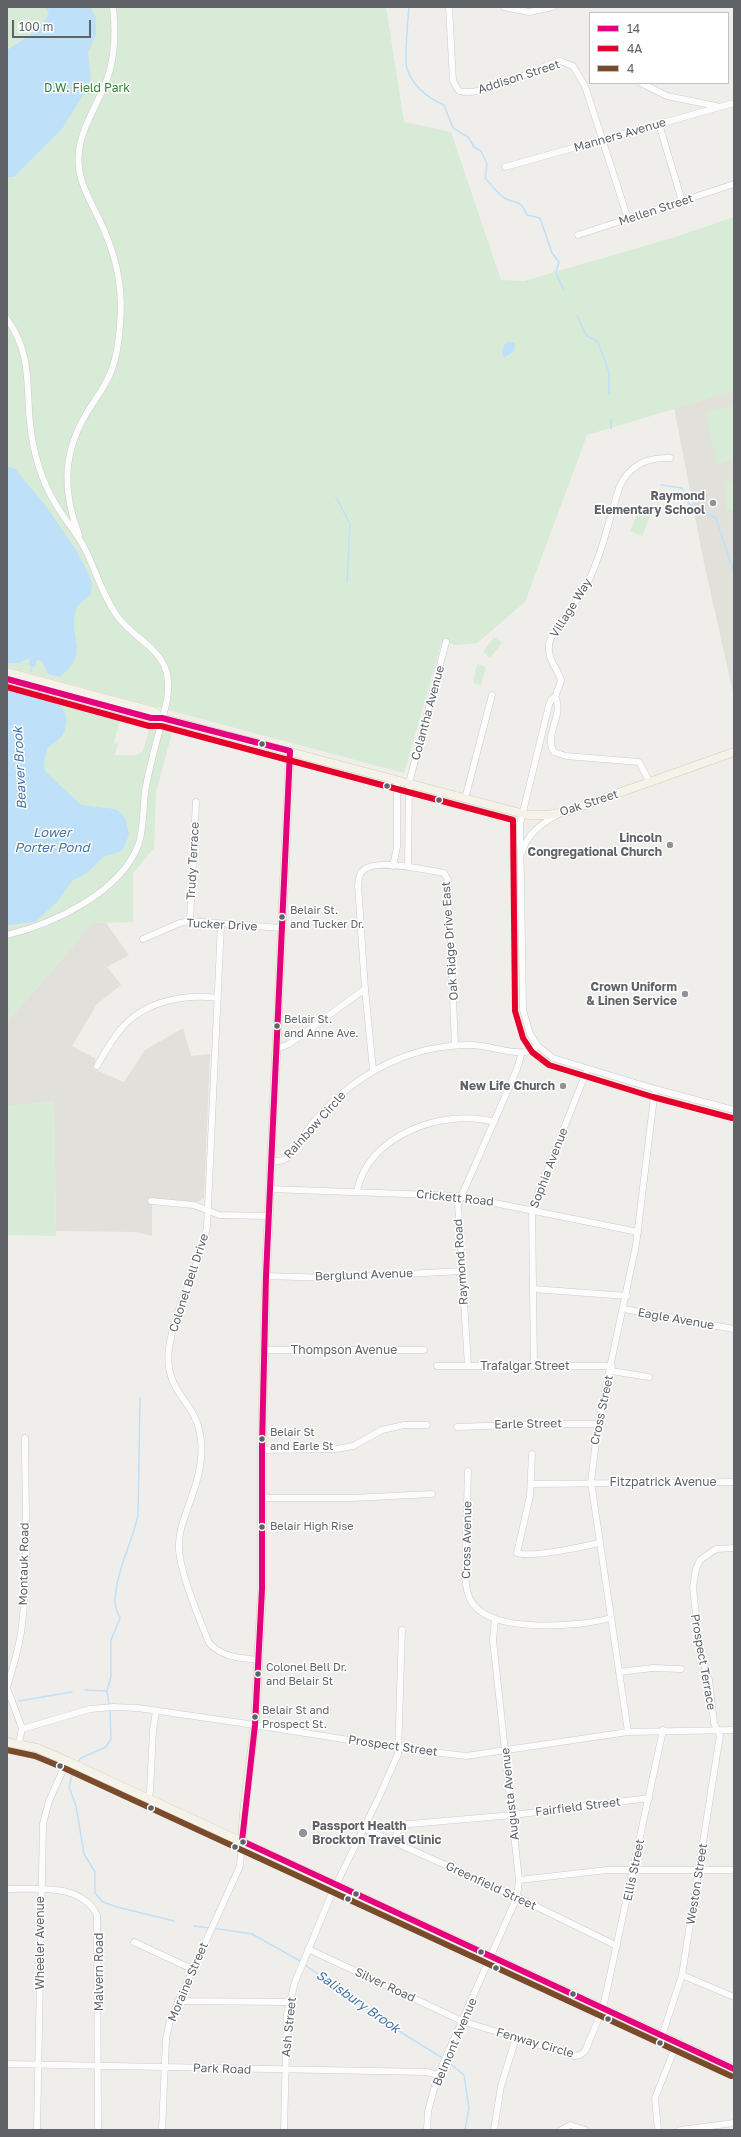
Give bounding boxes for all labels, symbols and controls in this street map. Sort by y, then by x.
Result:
scale bar [14,12,93,38]
legend [589,12,729,84]
text: 100 m [19,19,53,34]
text: 14 [627,21,640,36]
text: 4A [627,41,642,56]
street label: Addison Street [476,57,562,97]
text: 4 [627,61,634,76]
park label: D.W. Field Park [44,81,130,95]
street label: Manners Avenue [572,115,668,155]
street label: Mellen Street [617,191,695,229]
place label: Raymond Elementary School [594,489,705,517]
marker: Raymond Elementary School [708,498,718,508]
street label: Village Way [547,576,595,640]
street label: Colantha Avenue [408,664,448,762]
water label: Beaver Brook [10,726,30,810]
unlabelled marker [257,739,267,749]
unlabelled marker [382,781,392,791]
street label: Oak Street [558,787,620,819]
unlabelled marker [434,795,444,805]
street label: Trudy Terrace [184,822,202,900]
water label: Lower Porter Pond [15,825,89,856]
place label: Lincoln Congregational Church [528,831,662,859]
marker: Lincoln Congregational Church [665,840,675,850]
street label: Oak Ridge Drive East [439,881,461,1001]
place label: Belair St. and Tucker Dr. [290,904,364,930]
marker: Belair St. and Tucker Dr. [277,912,287,922]
street label: Tucker Drive [186,916,258,934]
place label: Crown Uniform & Linen Service [586,980,677,1008]
marker: Crown Uniform & Linen Service [680,989,690,999]
place label: Belair St. and Anne Ave. [284,1013,359,1039]
marker: Belair St. and Anne Ave. [272,1021,282,1031]
place label: New Life Church [460,1079,555,1093]
marker: New Life Church [558,1081,568,1091]
street label: Rainbow Circle [281,1088,349,1162]
street label: Sophia Avenue [527,1126,571,1210]
street label: Crickett Road [415,1187,495,1209]
street label: Raymond Road [451,1218,471,1306]
street label: Colonel Bell Drive [166,1232,212,1334]
street label: Berglund Avenue [315,1266,413,1284]
street label: Eagle Avenue [637,1305,715,1333]
street label: Thompson Avenue [291,1343,397,1357]
street label: Trafalgar Street [480,1359,570,1373]
street label: Cross Street [588,1374,616,1446]
street label: Earle Street [494,1416,562,1432]
place label: Belair St and Earle St [270,1426,333,1452]
marker: Belair St and Earle St [257,1434,267,1444]
street label: Fitzpatrick Avenue [610,1475,716,1489]
street label: Cross Avenue [459,1501,475,1579]
place label: Belair High Rise [270,1520,354,1534]
street label: Montauk Road [16,1522,32,1606]
marker: Belair High Rise [257,1522,267,1532]
street label: Prospect Terrace [687,1613,719,1711]
place label: Colonel Bell Dr. and Belair St [266,1661,347,1687]
marker: Colonel Bell Dr. and Belair St [253,1669,263,1679]
place label: Belair St and Prospect St. [262,1704,329,1730]
marker: Belair St and Prospect St. [250,1712,260,1722]
street label: Prospect Street [347,1733,439,1759]
street label: Augusta Avenue [498,1747,522,1841]
unlabelled marker [55,1761,65,1771]
street label: Fairfield Street [534,1795,622,1819]
unlabelled marker [146,1803,156,1813]
place label: Passport Health Brockton Travel Clinic [312,1819,441,1847]
marker: Passport Health Brockton Travel Clinic [297,1827,309,1839]
unlabelled marker [238,1837,248,1847]
street label: Ellis Street [620,1838,648,1902]
unlabelled marker [230,1842,240,1852]
street label: Weston Street [683,1842,711,1926]
street label: Greenfield Street [443,1859,539,1913]
unlabelled marker [351,1889,361,1899]
unlabelled marker [343,1894,353,1904]
street label: Wheeler Avenue [33,1896,47,1990]
street label: Malvern Road [92,1933,106,2011]
street label: Moraine Street [165,1940,211,2024]
unlabelled marker [476,1947,486,1957]
unlabelled marker [491,1963,501,1973]
street label: Silver Road [352,1965,418,2005]
water label: Salisbury Brook [313,1967,403,2037]
unlabelled marker [568,1989,578,1999]
street label: Ash Street [279,1996,299,2058]
street label: Belmont Avenue [430,1996,480,2088]
unlabelled marker [603,2014,613,2024]
street label: Fenway Circle [494,2025,576,2061]
unlabelled marker [655,2038,665,2048]
street label: Park Road [193,2061,251,2077]

